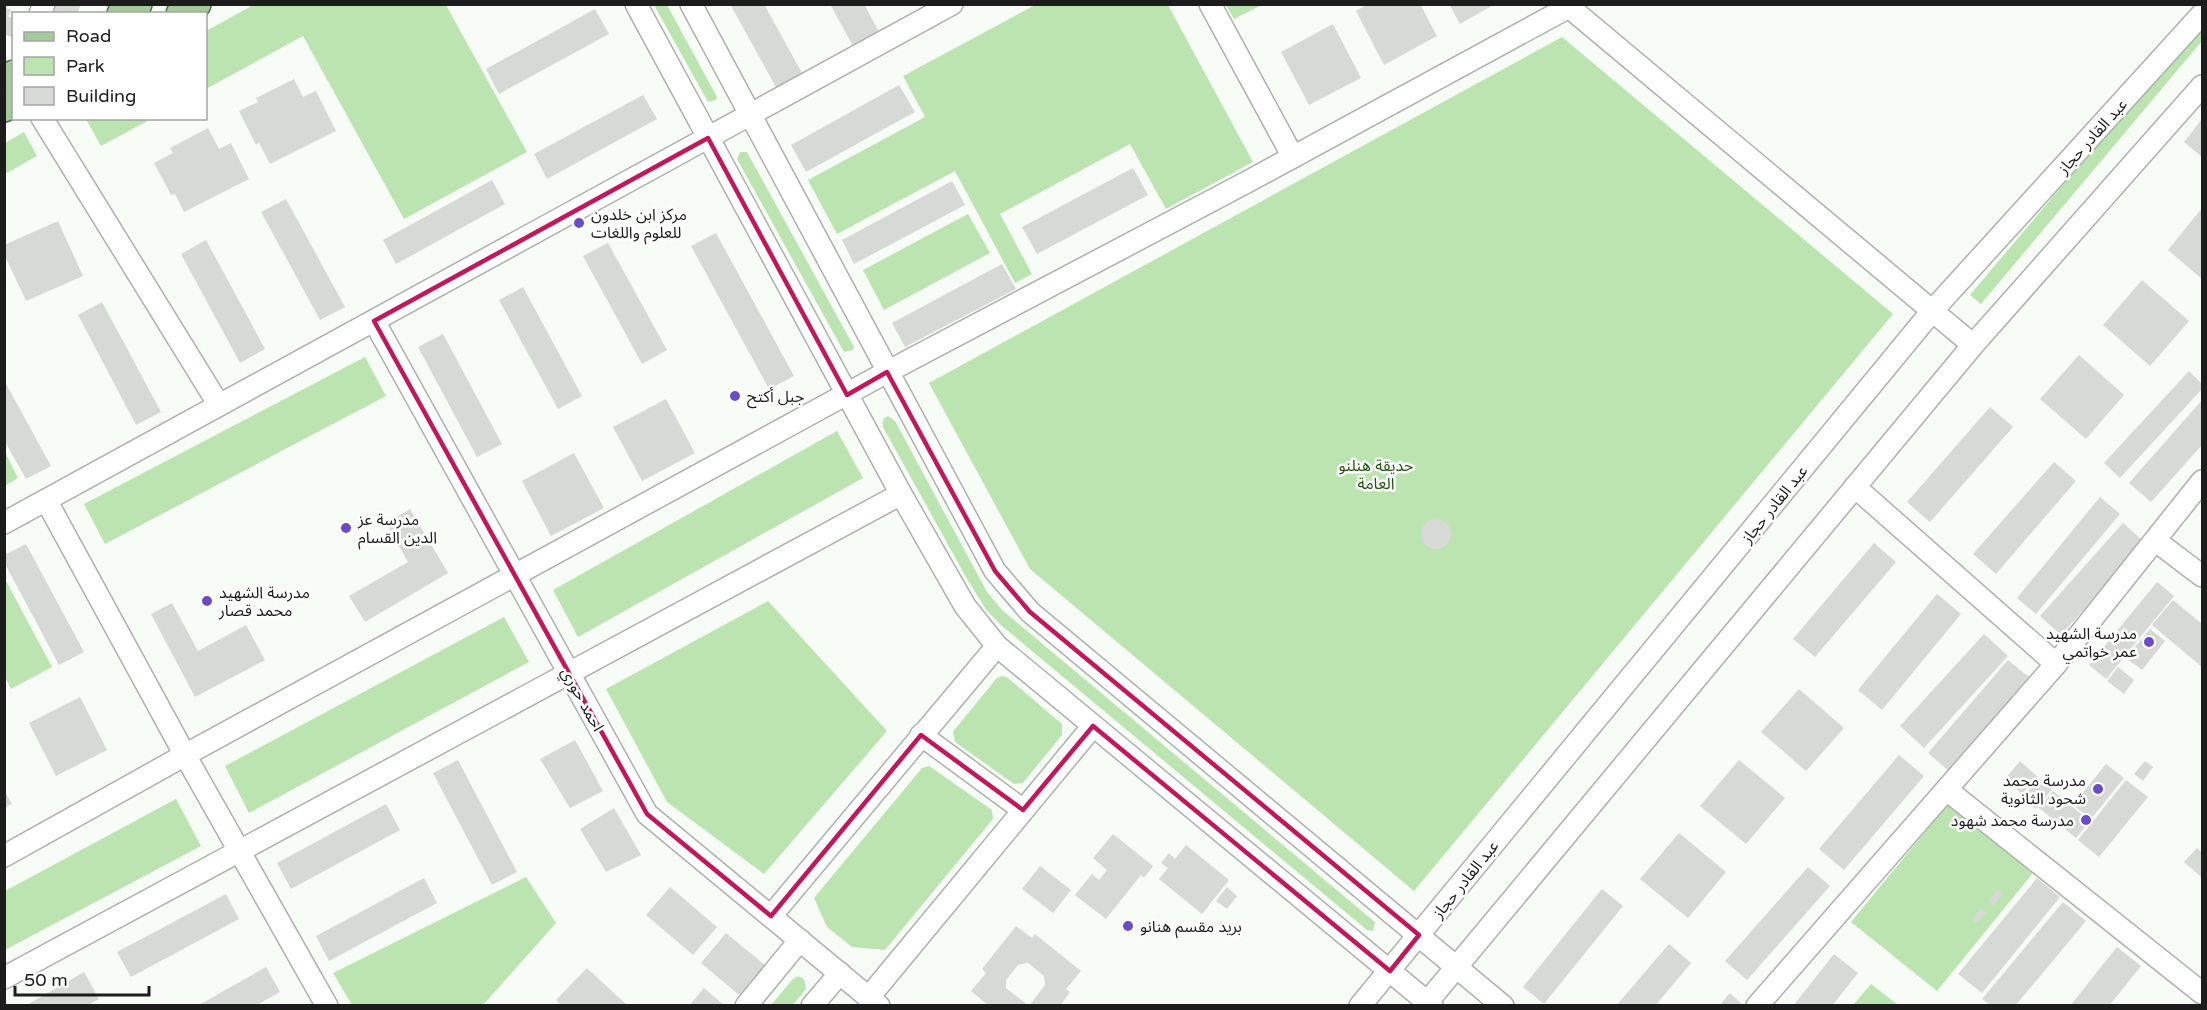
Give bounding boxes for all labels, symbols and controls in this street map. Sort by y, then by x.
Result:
legend [12,12,207,120]
text: Road [66,25,111,47]
text: Park [66,55,105,77]
text: Building [66,85,136,107]
street label: عبد القادر حجاز [2053,95,2132,179]
place label: مركز ابن خلدون للعلوم واللغات [591,205,687,245]
marker: مركز ابن خلدون للعلوم واللغات [572,216,586,230]
place label: جبل أكتح [747,387,804,409]
marker: جبل أكتح [728,389,742,403]
park label: حديقة هنلنو العامة [1338,456,1414,494]
street label: عبد القادر حجاز [1737,462,1812,548]
place label: مدرسة عز الدين القسام [357,510,437,550]
marker: مدرسة عز الدين القسام [339,521,353,535]
place label: مدرسة الشهيد محمد قصار [218,583,310,621]
marker: مدرسة الشهيد محمد قصار [200,594,214,608]
place label: مدرسة الشهيد عمر خواتمي [2046,624,2137,664]
marker: مدرسة الشهيد عمر خواتمي [2142,635,2156,649]
street label: احمد حوري [555,664,608,736]
place label: مدرسة محمد شحود الثانوية [2001,771,2086,809]
marker: مدرسة محمد شحود الثانوية [2091,782,2105,796]
place label: مدرسة محمد شهود [1951,811,2074,831]
marker: مدرسة محمد شهود [2079,813,2093,827]
street label: عبد القادر حجاز [1428,837,1503,923]
place label: بريد مقسم هنانو [1140,917,1242,939]
marker: بريد مقسم هنانو [1121,919,1135,933]
scale bar [15,959,148,997]
text: 50 m [24,969,68,991]

